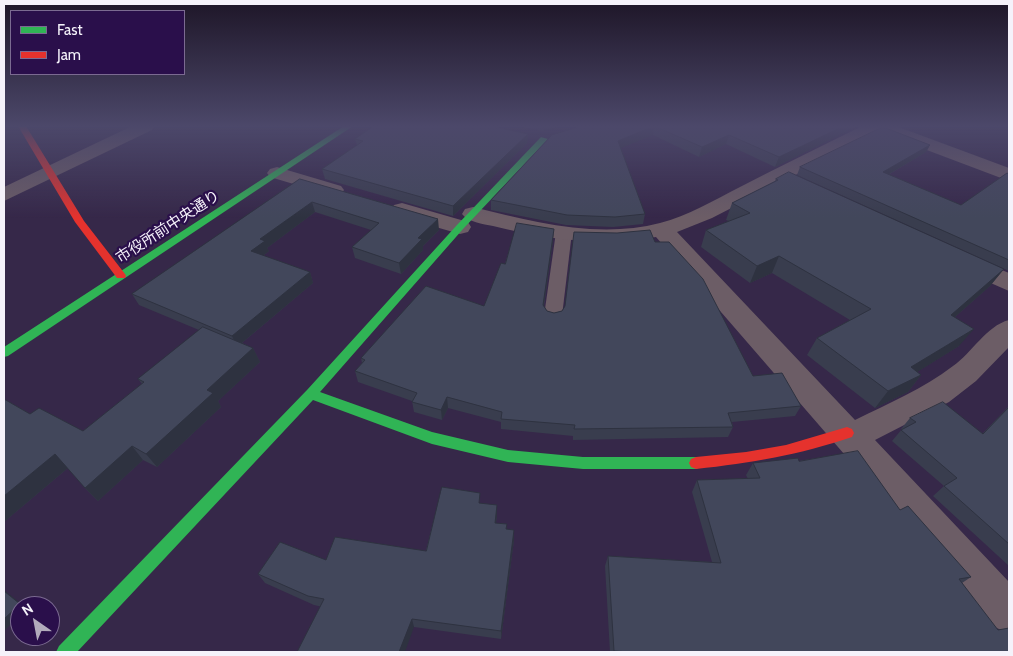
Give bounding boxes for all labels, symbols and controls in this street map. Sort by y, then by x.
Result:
legend [10,10,185,75]
text: Fast [57,21,82,39]
text: Jam [57,46,81,64]
street label: 市役所前中央通り [113,187,223,267]
north arrow [10,596,60,646]
text: N [18,599,36,620]

